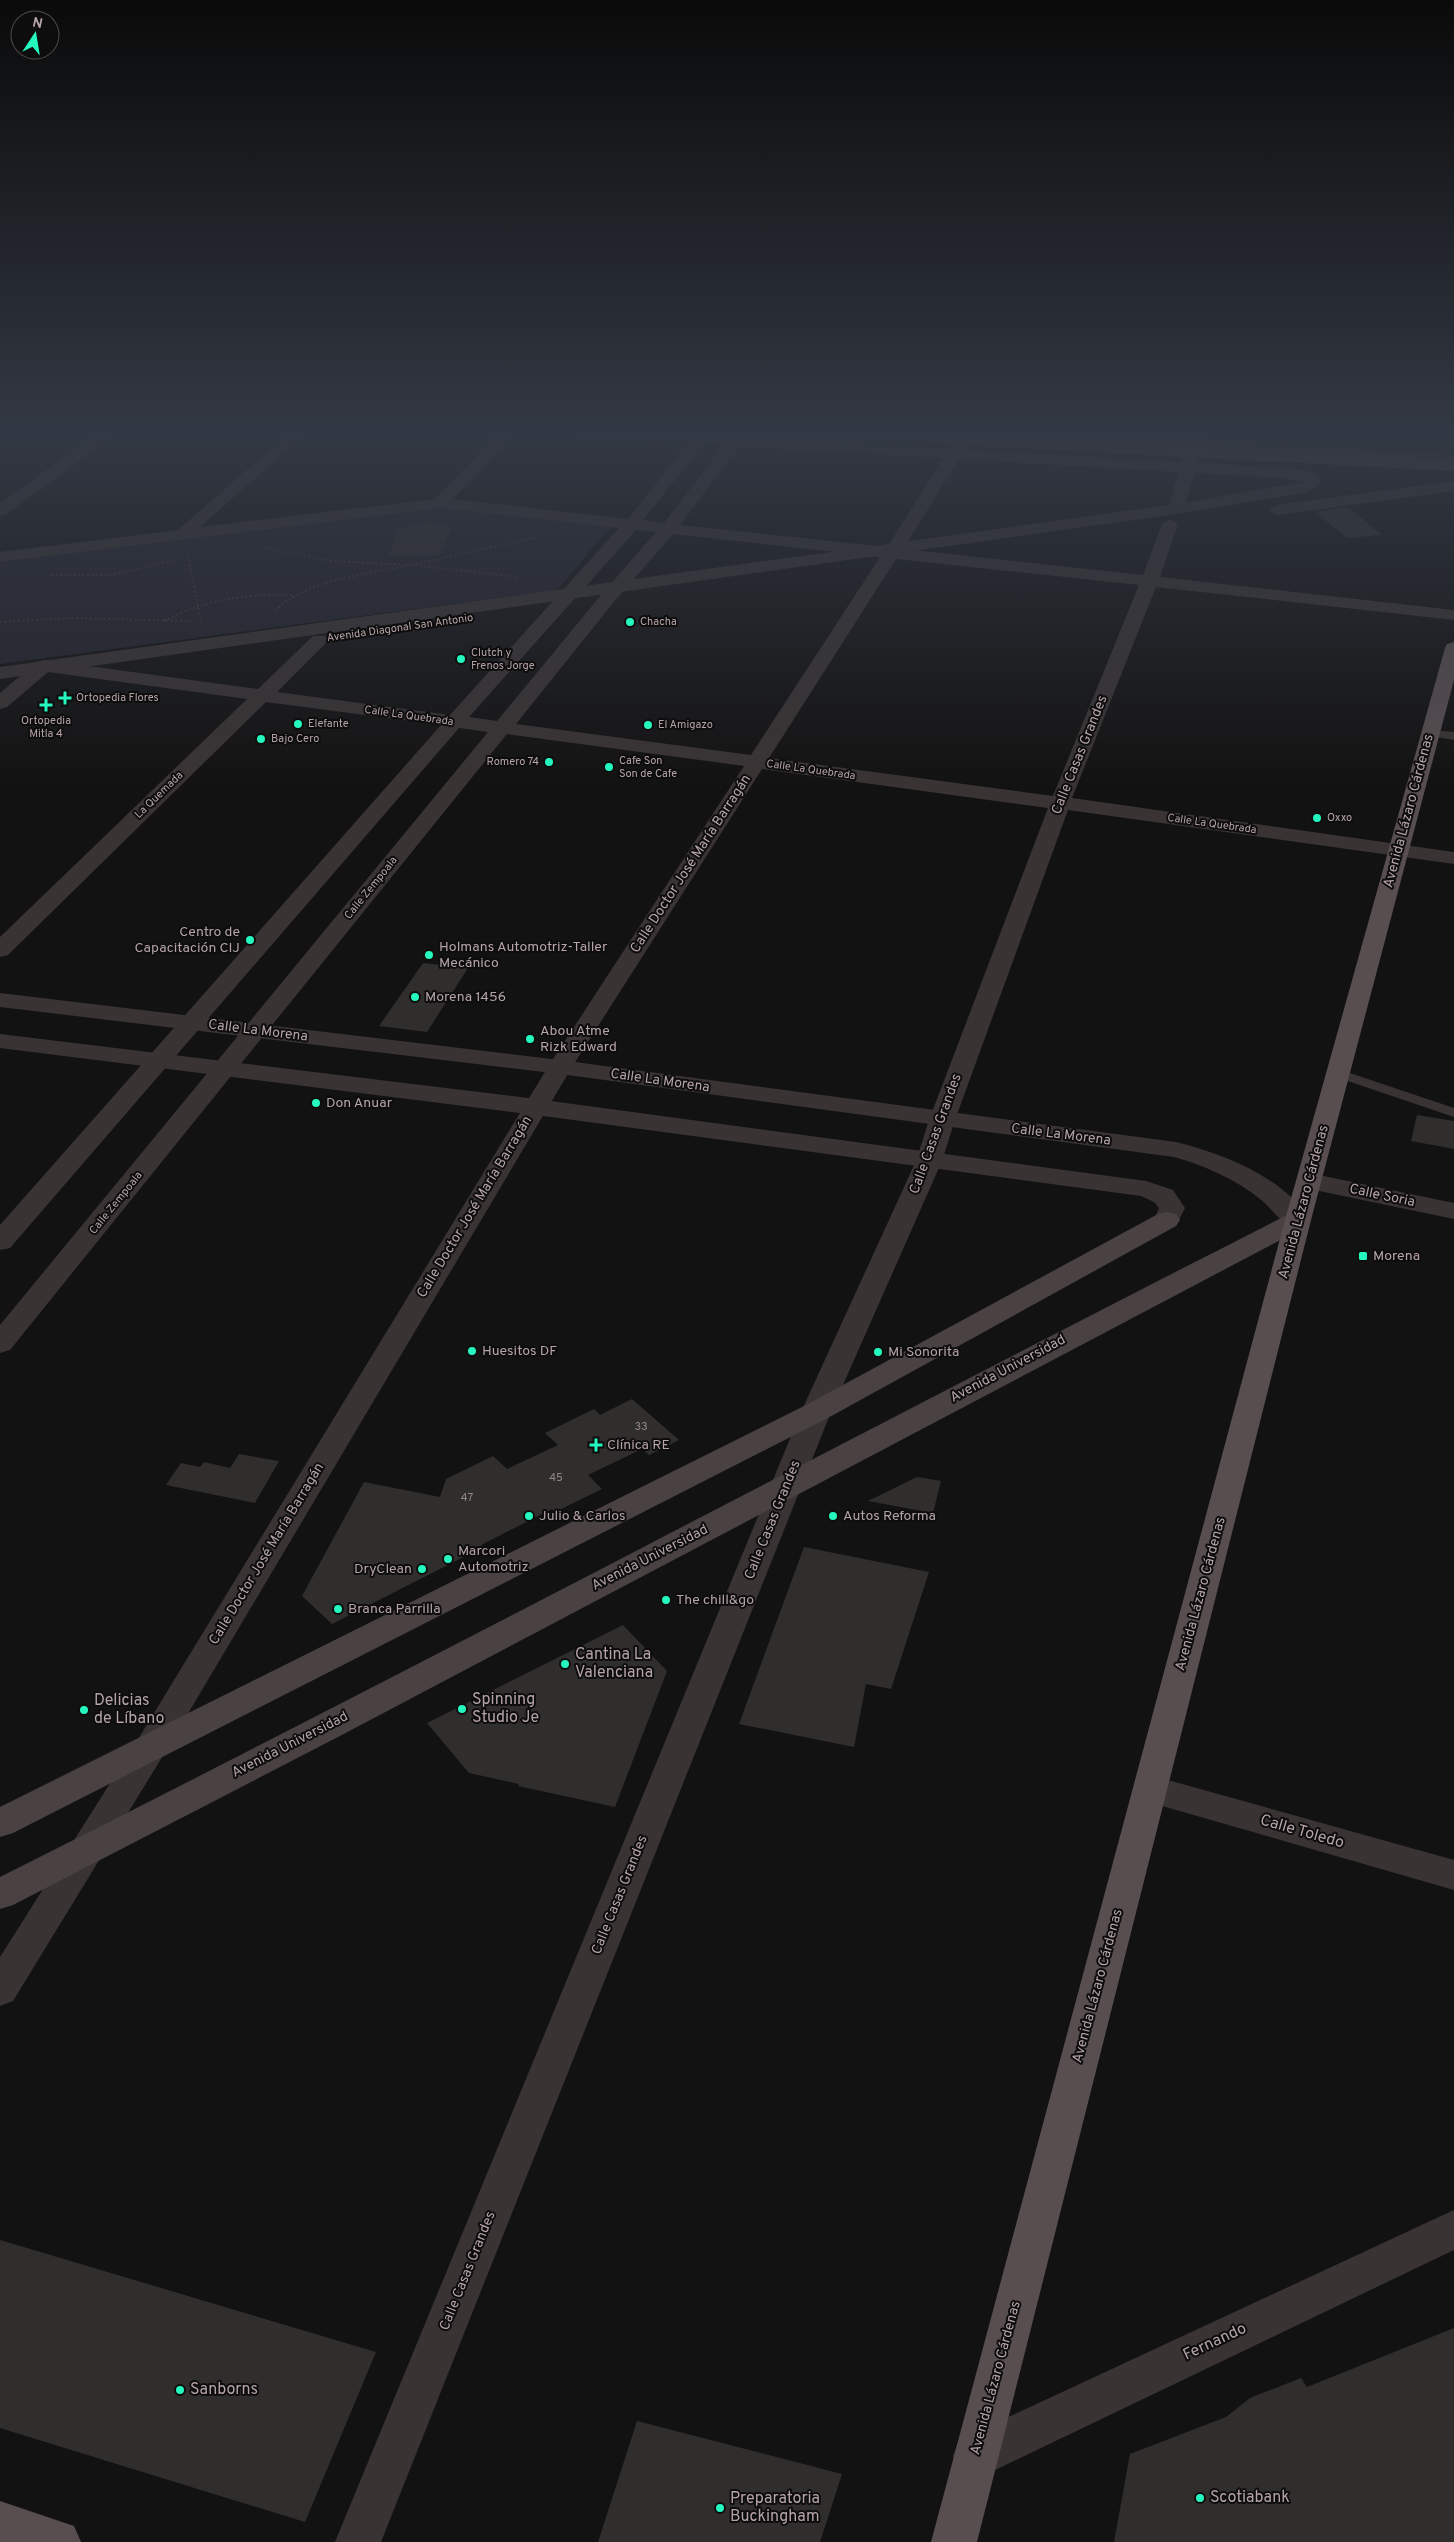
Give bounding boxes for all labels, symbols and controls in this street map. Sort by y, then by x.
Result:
north arrow [10,10,60,60]
text: N [31,14,44,33]
street label: Avenida Diagonal San Antonio [326,611,474,645]
place label: Chacha [640,615,677,629]
marker: Chacha [624,616,636,628]
place label: Clutch y Frenos Jorge [471,646,535,673]
marker: Clutch y Frenos Jorge [455,653,467,665]
marker: Ortopedia Flores [58,691,72,705]
place label: Ortopedia Flores [76,691,159,705]
street label: Calle Casas Grandes [1048,693,1112,817]
marker: Ortopedia Mitla 4 [39,698,53,712]
street label: Calle La Quebrada [364,703,455,729]
place label: Ortopedia Mitla 4 [21,714,71,741]
place label: Elefante [308,717,349,731]
marker: Elefante [292,718,304,730]
place label: El Amigazo [658,718,713,732]
marker: El Amigazo [642,719,654,731]
place label: Bajo Cero [271,732,319,746]
street label: Avenida Lázaro Cárdenas [1380,732,1438,890]
marker: Bajo Cero [255,733,267,745]
place label: Cafe Son Son de Cafe [619,754,677,781]
place label: Romero 74 [487,755,539,769]
marker: Romero 74 [543,756,555,768]
street label: Calle La Quebrada [766,757,857,783]
marker: Cafe Son Son de Cafe [603,761,615,773]
street label: La Quemada [132,768,186,822]
street label: Calle Doctor José María Barragán [627,772,755,956]
street label: Calle La Quebrada [1167,811,1258,837]
place label: Oxxo [1327,811,1352,825]
marker: Oxxo [1311,812,1323,824]
street label: Calle Zempoala [341,854,401,922]
place label: Centro de Capacitación CIJ [134,924,240,957]
marker: Centro de Capacitación CIJ [244,934,256,946]
place label: Holmans Automotriz-Taller Mecánico [439,939,608,972]
marker: Holmans Automotriz-Taller Mecánico [423,949,435,961]
place label: Morena 1456 [425,989,506,1006]
marker: Morena 1456 [409,991,421,1003]
street label: Calle La Morena [207,1016,309,1046]
place label: Abou Atme Rizk Edward [540,1023,617,1056]
marker: Abou Atme Rizk Edward [524,1033,536,1045]
street label: Calle La Morena [609,1066,711,1096]
street label: Calle Casas Grandes [906,1071,966,1197]
place label: Don Anuar [326,1095,393,1112]
marker: Don Anuar [310,1097,322,1109]
street label: Calle Doctor José María Barragán [414,1113,536,1301]
street label: Calle La Morena [1010,1120,1112,1150]
street label: Avenida Lázaro Cárdenas [1275,1123,1333,1281]
street label: Calle Zempoala [86,1169,146,1237]
street label: Calle Soria [1348,1181,1416,1211]
place label: Morena [1373,1248,1420,1265]
marker: Morena [1357,1250,1369,1262]
street label: Avenida Universidad [947,1331,1069,1407]
place label: Huesitos DF [482,1343,557,1360]
place label: Mi Sonorita [888,1344,959,1361]
marker: Huesitos DF [466,1345,478,1357]
marker: Mi Sonorita [872,1346,884,1358]
house number: 33 [634,1420,648,1434]
place label: Clínica RE [607,1437,670,1454]
marker: Clínica RE [589,1438,603,1452]
street label: Calle Casas Grandes [741,1458,805,1582]
street label: Calle Doctor José María Barragán [206,1460,328,1648]
house number: 45 [549,1471,563,1485]
house number: 47 [461,1491,473,1505]
place label: Julio & Carlos [539,1508,626,1525]
place label: Autos Reforma [843,1508,936,1525]
marker: Julio & Carlos [523,1510,535,1522]
marker: Autos Reforma [827,1510,839,1522]
street label: Avenida Lázaro Cárdenas [1172,1515,1230,1673]
street label: Avenida Universidad [589,1521,711,1595]
place label: Marcori Automotriz [458,1543,529,1576]
marker: Marcori Automotriz [442,1553,454,1565]
place label: DryClean [354,1561,412,1578]
marker: DryClean [416,1563,428,1575]
place label: The chill&go [676,1592,754,1609]
marker: The chill&go [660,1594,672,1606]
place label: Branca Parrilla [348,1601,441,1618]
marker: Branca Parrilla [332,1603,344,1615]
place label: Cantina La Valenciana [575,1645,653,1683]
marker: Cantina La Valenciana [559,1658,571,1670]
place label: Spinning Studio Je [472,1690,539,1728]
place label: Delicias de Líbano [94,1691,164,1729]
marker: Spinning Studio Je [456,1703,468,1715]
marker: Delicias de Líbano [78,1704,90,1716]
street label: Avenida Universidad [229,1708,351,1782]
street label: Calle Toledo [1258,1810,1346,1854]
street label: Calle Casas Grandes [588,1833,652,1957]
street label: Avenida Lázaro Cárdenas [1069,1907,1127,2065]
street label: Calle Casas Grandes [436,2209,500,2333]
street label: Avenida Lázaro Cárdenas [967,2299,1025,2457]
street label: Fernando [1180,2319,1250,2365]
place label: Sanborns [190,2380,258,2400]
marker: Sanborns [174,2384,186,2396]
place label: Scotiabank [1210,2488,1290,2508]
place label: Preparatoria Buckingham [730,2489,820,2527]
marker: Scotiabank [1194,2492,1206,2504]
marker: Preparatoria Buckingham [714,2502,726,2514]

